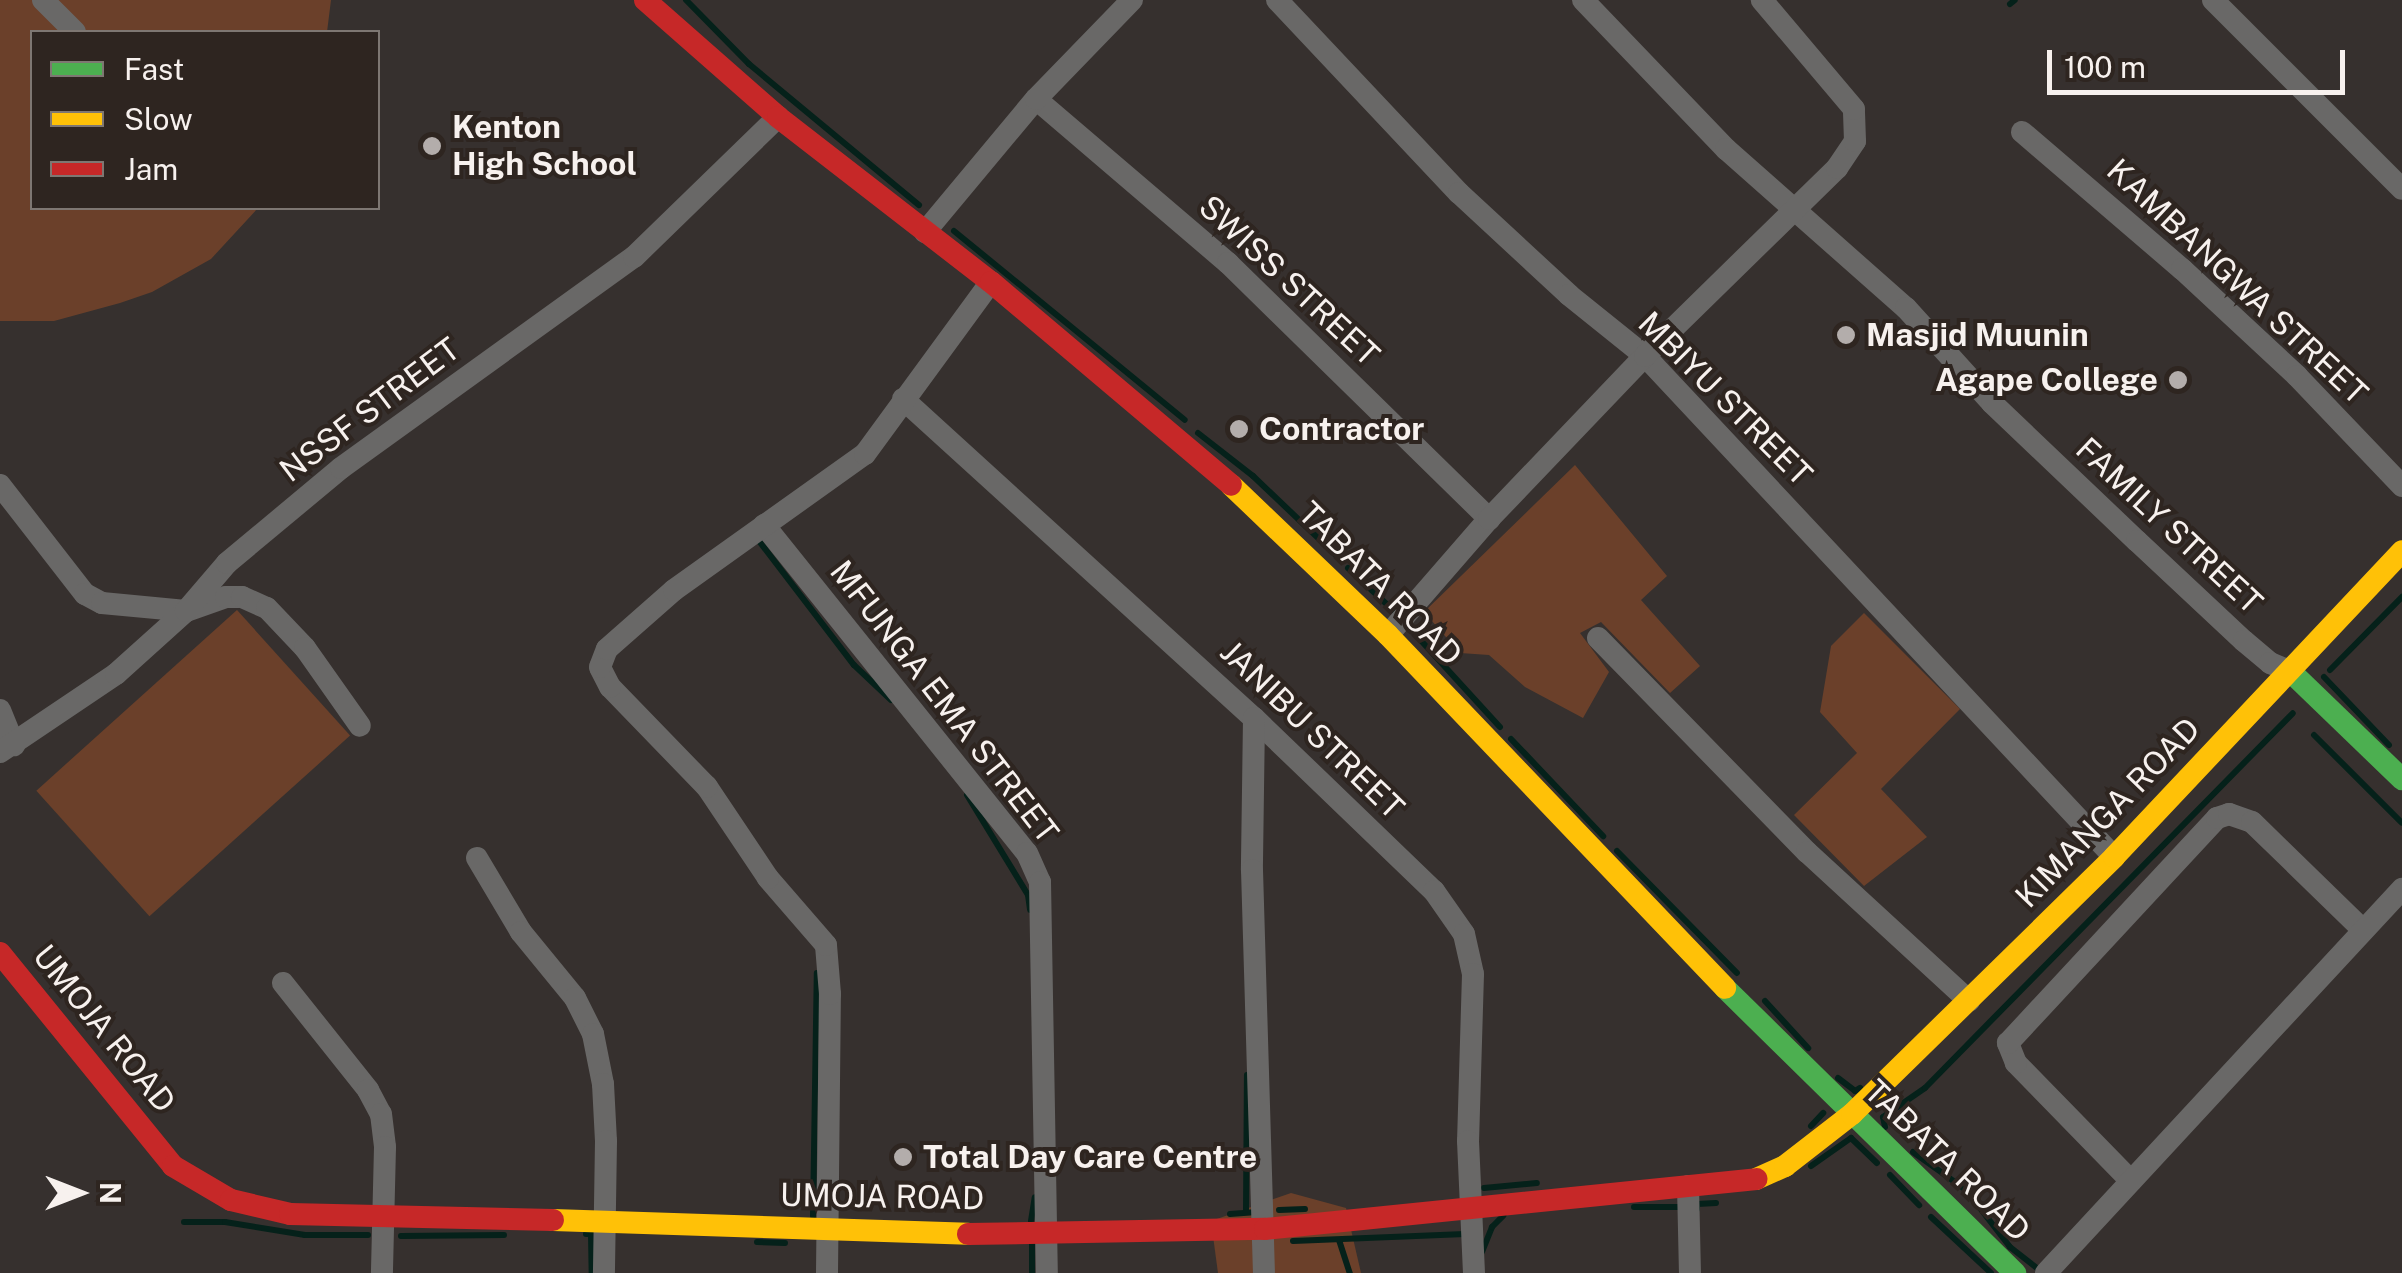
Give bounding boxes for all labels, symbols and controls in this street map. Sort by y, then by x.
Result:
legend [30,30,380,210]
scale bar [2052,30,2350,92]
text: 100 m [2064,49,2146,85]
text: Fast [124,51,184,87]
text: Slow [124,101,193,137]
place label: Kenton High School [452,109,637,184]
marker: Kenton High School [421,135,443,157]
text: Jam [124,151,178,187]
street label: KAMBANGWA STREET [2099,151,2375,413]
street label: SWISS STREET [1191,188,1387,374]
street label: MBIYU STREET [1630,304,1820,494]
place label: Masjid Muunin [1866,316,2089,354]
marker: Masjid Muunin [1835,324,1857,346]
street label: NSSF STREET [273,330,467,490]
place label: Agape College [1935,361,2158,399]
marker: Agape College [2167,369,2189,391]
place label: Contractor [1259,410,1424,448]
marker: Contractor [1228,418,1250,440]
street label: FAMILY STREET [2068,430,2270,622]
street label: TABATA ROAD [1290,494,1470,674]
street label: MFUNGA EMA STREET [822,553,1066,851]
street label: JANIBU STREET [1212,633,1412,827]
street label: KIMANGA ROAD [2008,710,2208,916]
street label: UMOJA ROAD [25,938,183,1120]
street label: TABATA ROAD [1856,1072,2038,1250]
place label: Total Day Care Centre [923,1138,1257,1176]
north arrow [30,1143,130,1243]
marker: Total Day Care Centre [892,1146,914,1168]
street label: UMOJA ROAD [780,1176,984,1218]
text: N [94,1182,127,1204]

